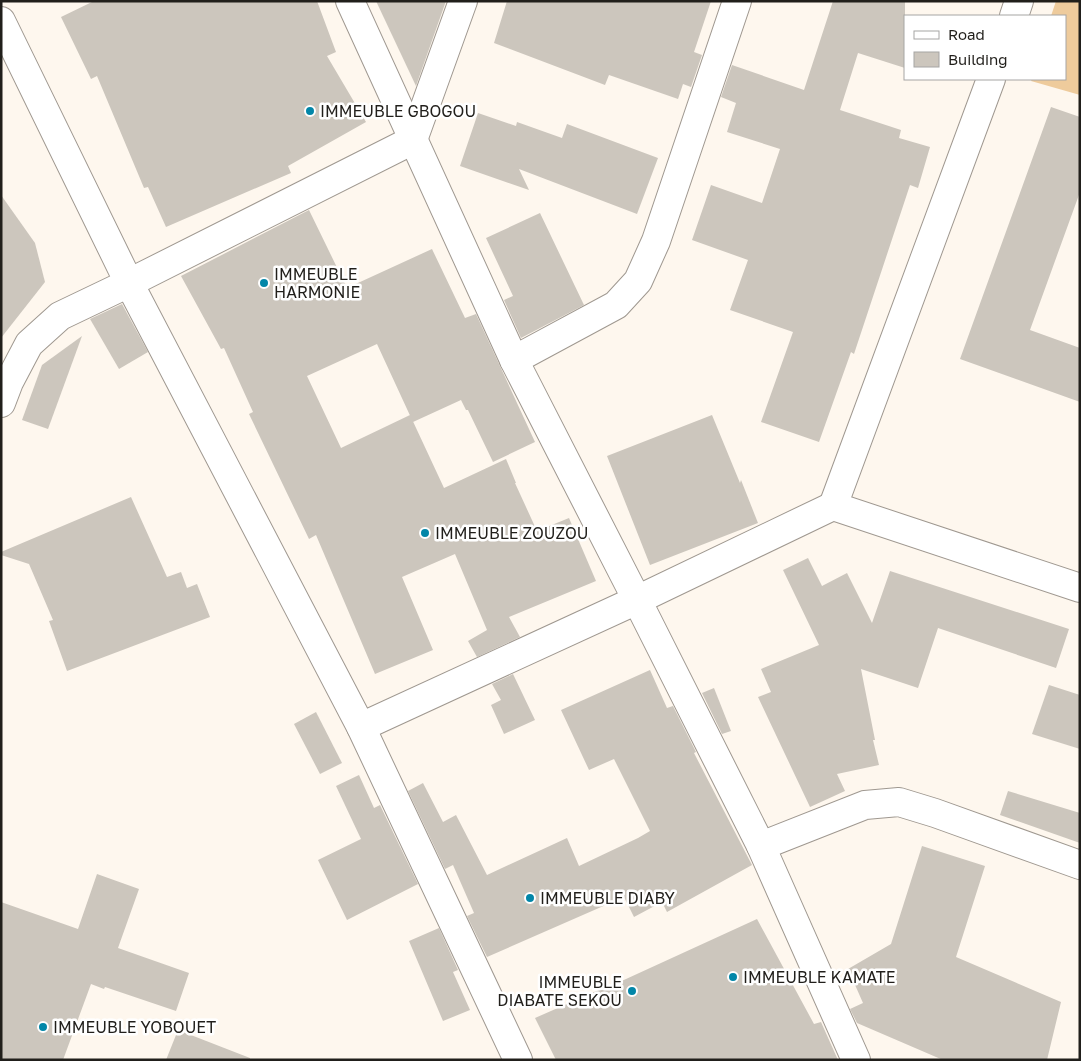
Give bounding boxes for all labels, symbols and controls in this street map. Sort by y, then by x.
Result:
legend [904,15,1066,80]
text: Road [948,25,985,43]
text: Building [948,50,1008,68]
place label: IMMEUBLE GBOGOU [320,101,476,121]
marker: IMMEUBLE GBOGOU [304,105,316,117]
place label: IMMEUBLE HARMONIE [274,264,360,302]
marker: IMMEUBLE HARMONIE [258,277,270,289]
place label: IMMEUBLE ZOUZOU [435,523,589,543]
marker: IMMEUBLE ZOUZOU [419,527,431,539]
place label: IMMEUBLE DIABY [540,888,676,908]
marker: IMMEUBLE DIABY [524,892,536,904]
place label: IMMEUBLE KAMATE [743,967,896,987]
marker: IMMEUBLE KAMATE [727,971,739,983]
place label: IMMEUBLE DIABATE SEKOU [497,972,622,1010]
marker: IMMEUBLE DIABATE SEKOU [626,985,638,997]
place label: IMMEUBLE YOBOUET [53,1017,216,1037]
marker: IMMEUBLE YOBOUET [37,1021,49,1033]

